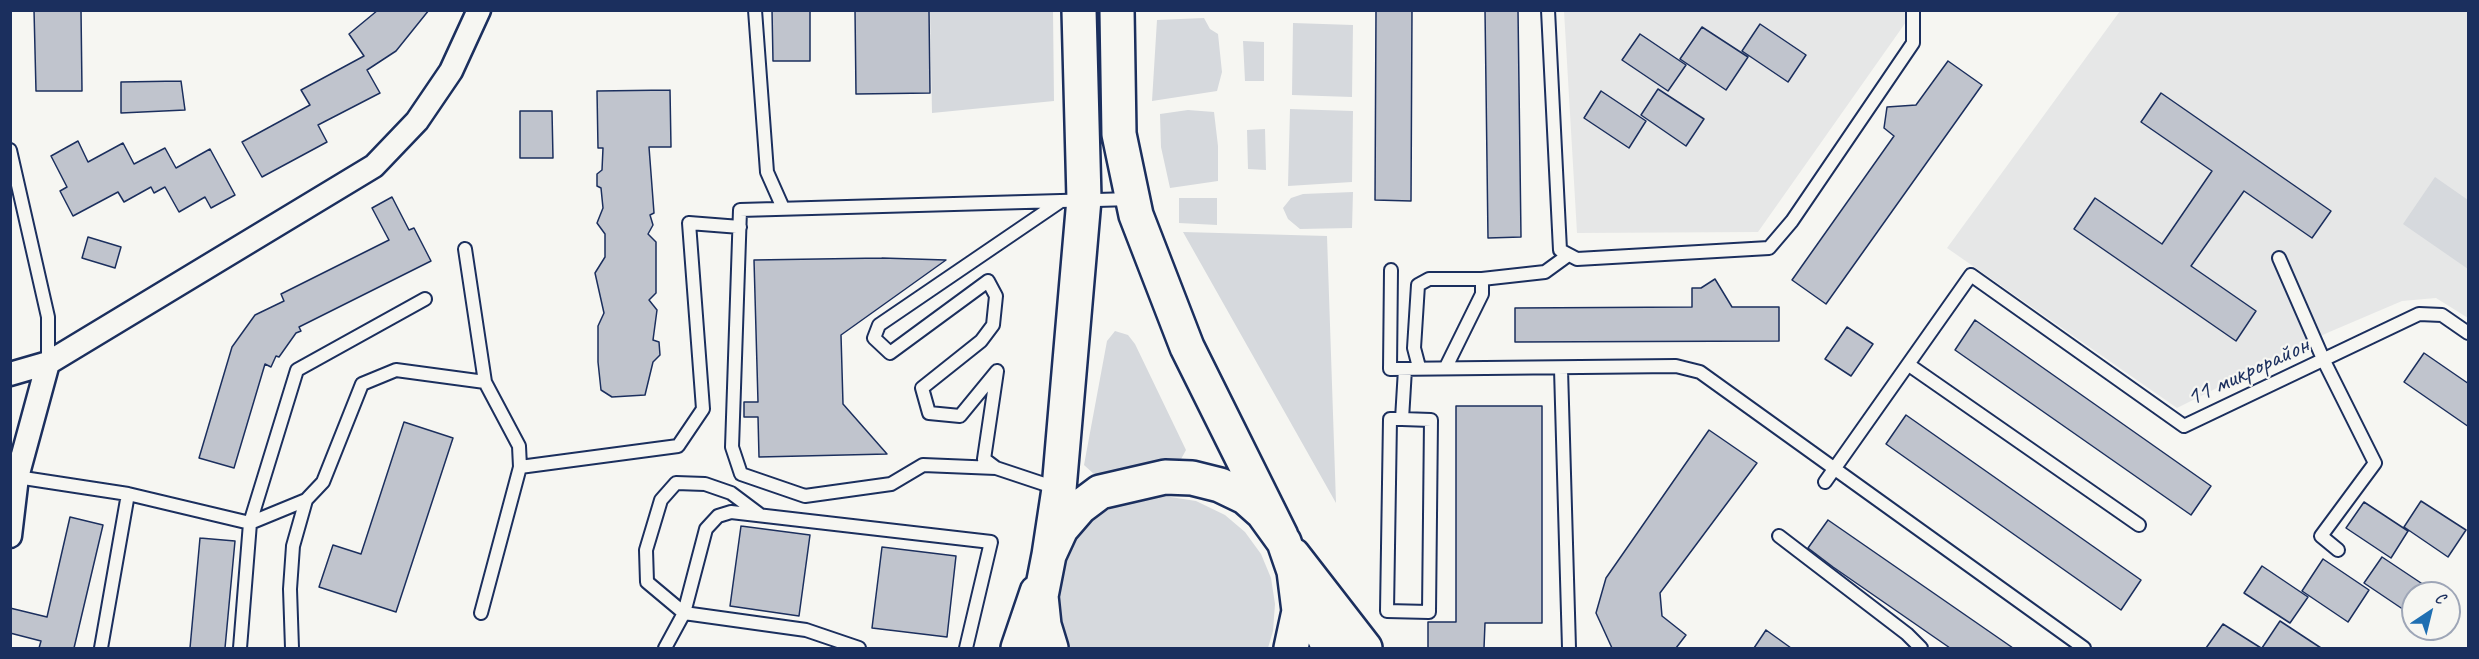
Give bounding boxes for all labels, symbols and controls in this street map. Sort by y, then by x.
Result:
street label: 11 микрорайон [2182,330,2314,414]
north arrow [2401,581,2461,641]
text: С [2431,587,2449,608]

